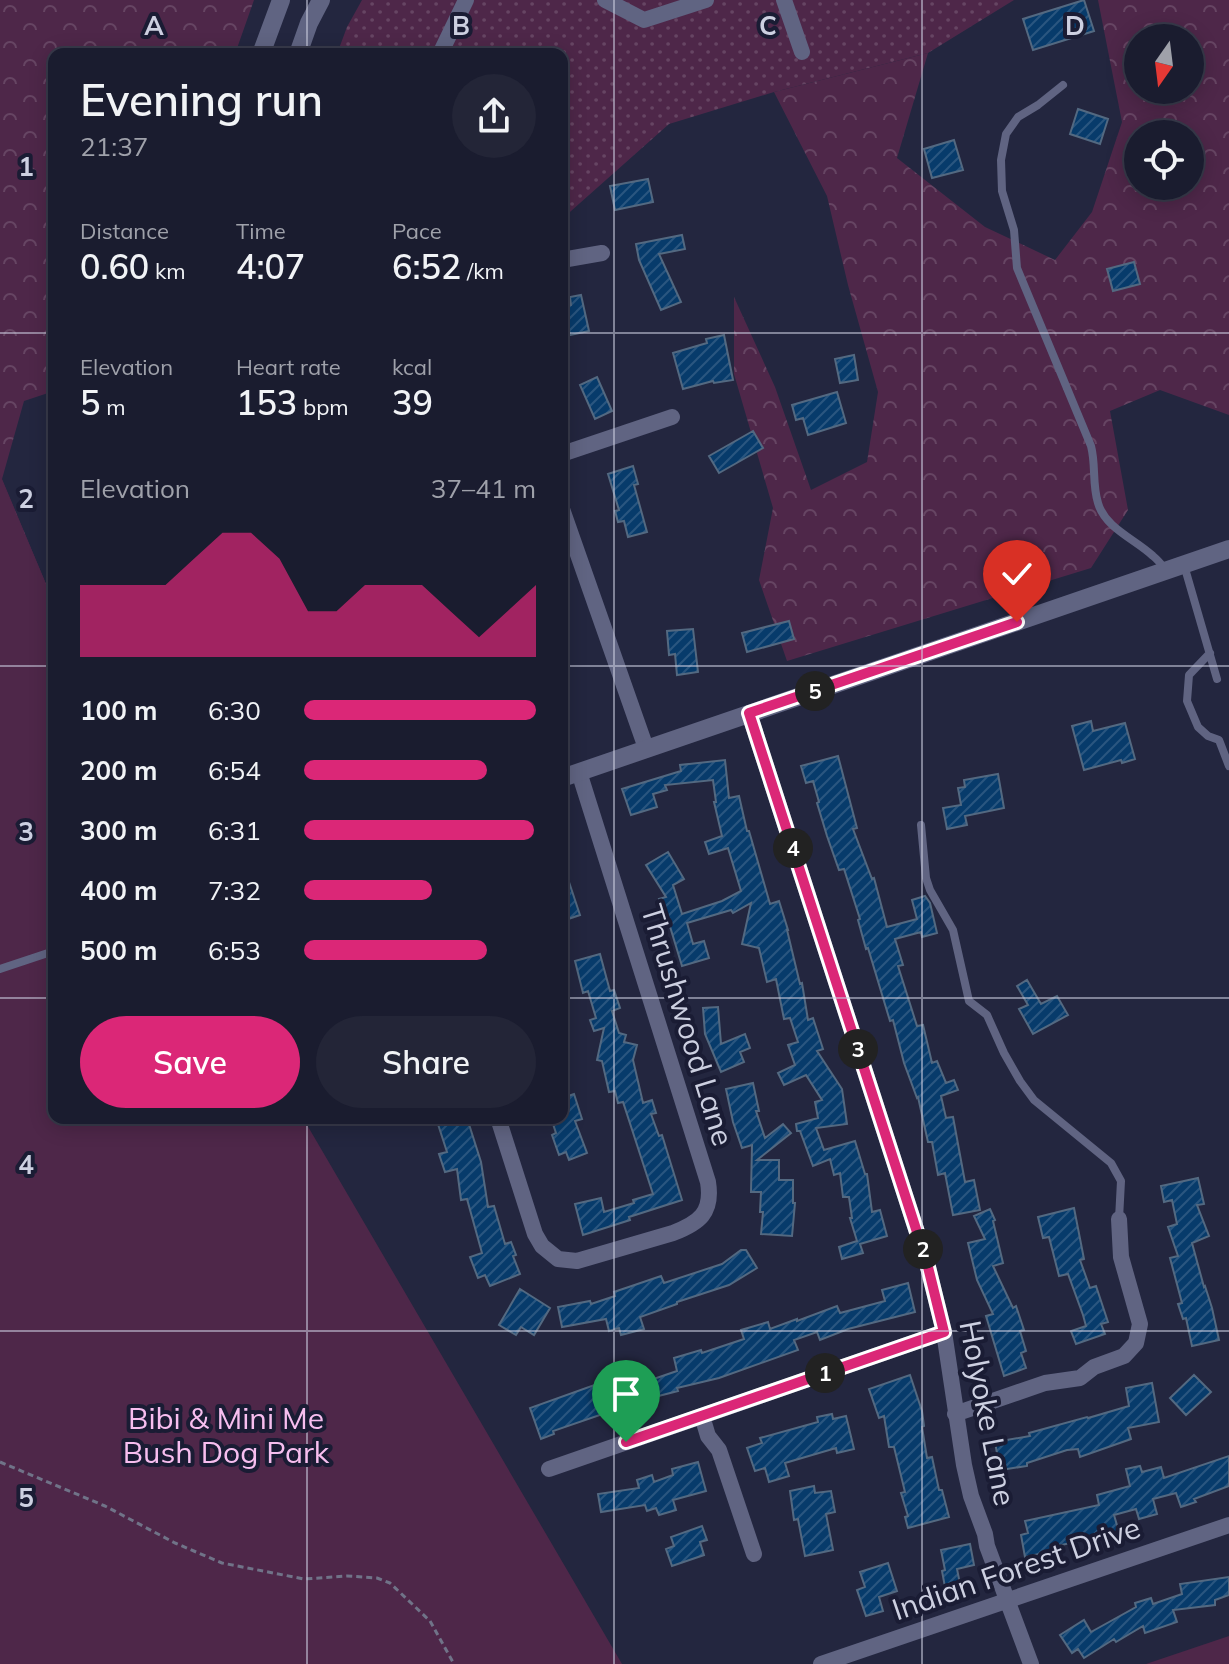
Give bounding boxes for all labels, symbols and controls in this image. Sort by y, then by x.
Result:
text: A [144,9,164,42]
text: B [452,9,470,42]
text: C [759,9,777,42]
text: D [1065,9,1085,42]
north arrow [1124,24,1204,104]
map controls [1124,24,1204,200]
text: Evening run [80,72,323,127]
button: share [452,74,536,158]
button: locate [1124,120,1204,200]
text: 21:37 [80,130,148,163]
text: 1 [18,150,34,183]
text: Distance [80,217,169,245]
text: Time [236,217,286,245]
text: Pace [392,217,442,245]
text: 0.60 [80,245,149,288]
text: 4:07 [236,245,305,288]
text: 6:52 [392,245,461,288]
text: km [149,257,186,285]
text: /km [461,257,504,285]
text: Elevation [80,353,173,381]
text: Heart rate [236,353,341,381]
text: kcal [392,353,432,381]
text: 5 [80,381,100,424]
text: 153 [236,381,297,424]
text: 39 [392,381,433,424]
text: m [100,393,125,421]
text: bpm [297,393,349,421]
text: Elevation [80,472,190,505]
text: 37–41 m [431,472,536,505]
text: 2 [18,482,34,515]
pin [983,540,1051,622]
icon: check [995,552,1039,596]
pin: 5 [795,671,835,711]
text: 5 [808,677,822,705]
text: 100 m [80,694,157,727]
text: 6:30 [208,694,261,727]
text: 200 m [80,754,157,787]
text: 6:54 [208,754,261,787]
text: 300 m [80,814,157,847]
text: 6:31 [208,814,261,847]
text: 3 [18,815,34,848]
pin: 4 [773,828,813,868]
text: 4 [786,834,800,862]
text: 400 m [80,874,157,907]
text: 7:32 [208,874,261,907]
street label: Thrushwood Lane [633,900,743,1150]
text: 500 m [80,934,157,967]
text: 6:53 [208,934,261,967]
button: Save [80,1016,300,1108]
button: Share [316,1016,536,1108]
pin: 3 [838,1029,878,1069]
text: 3 [851,1035,865,1063]
text: 4 [18,1148,34,1181]
pin: 2 [903,1229,943,1269]
text: 2 [916,1235,930,1263]
street label: Holyoke Lane [951,1317,1025,1509]
pin: 1 [805,1353,845,1393]
text: 1 [818,1359,832,1387]
pin [592,1360,660,1442]
icon: arrive [604,1372,648,1416]
park label: Bibi & Mini Me Bush Dog Park [123,1399,330,1471]
text: 5 [18,1481,34,1514]
street label: Indian Forest Drive [887,1508,1145,1628]

